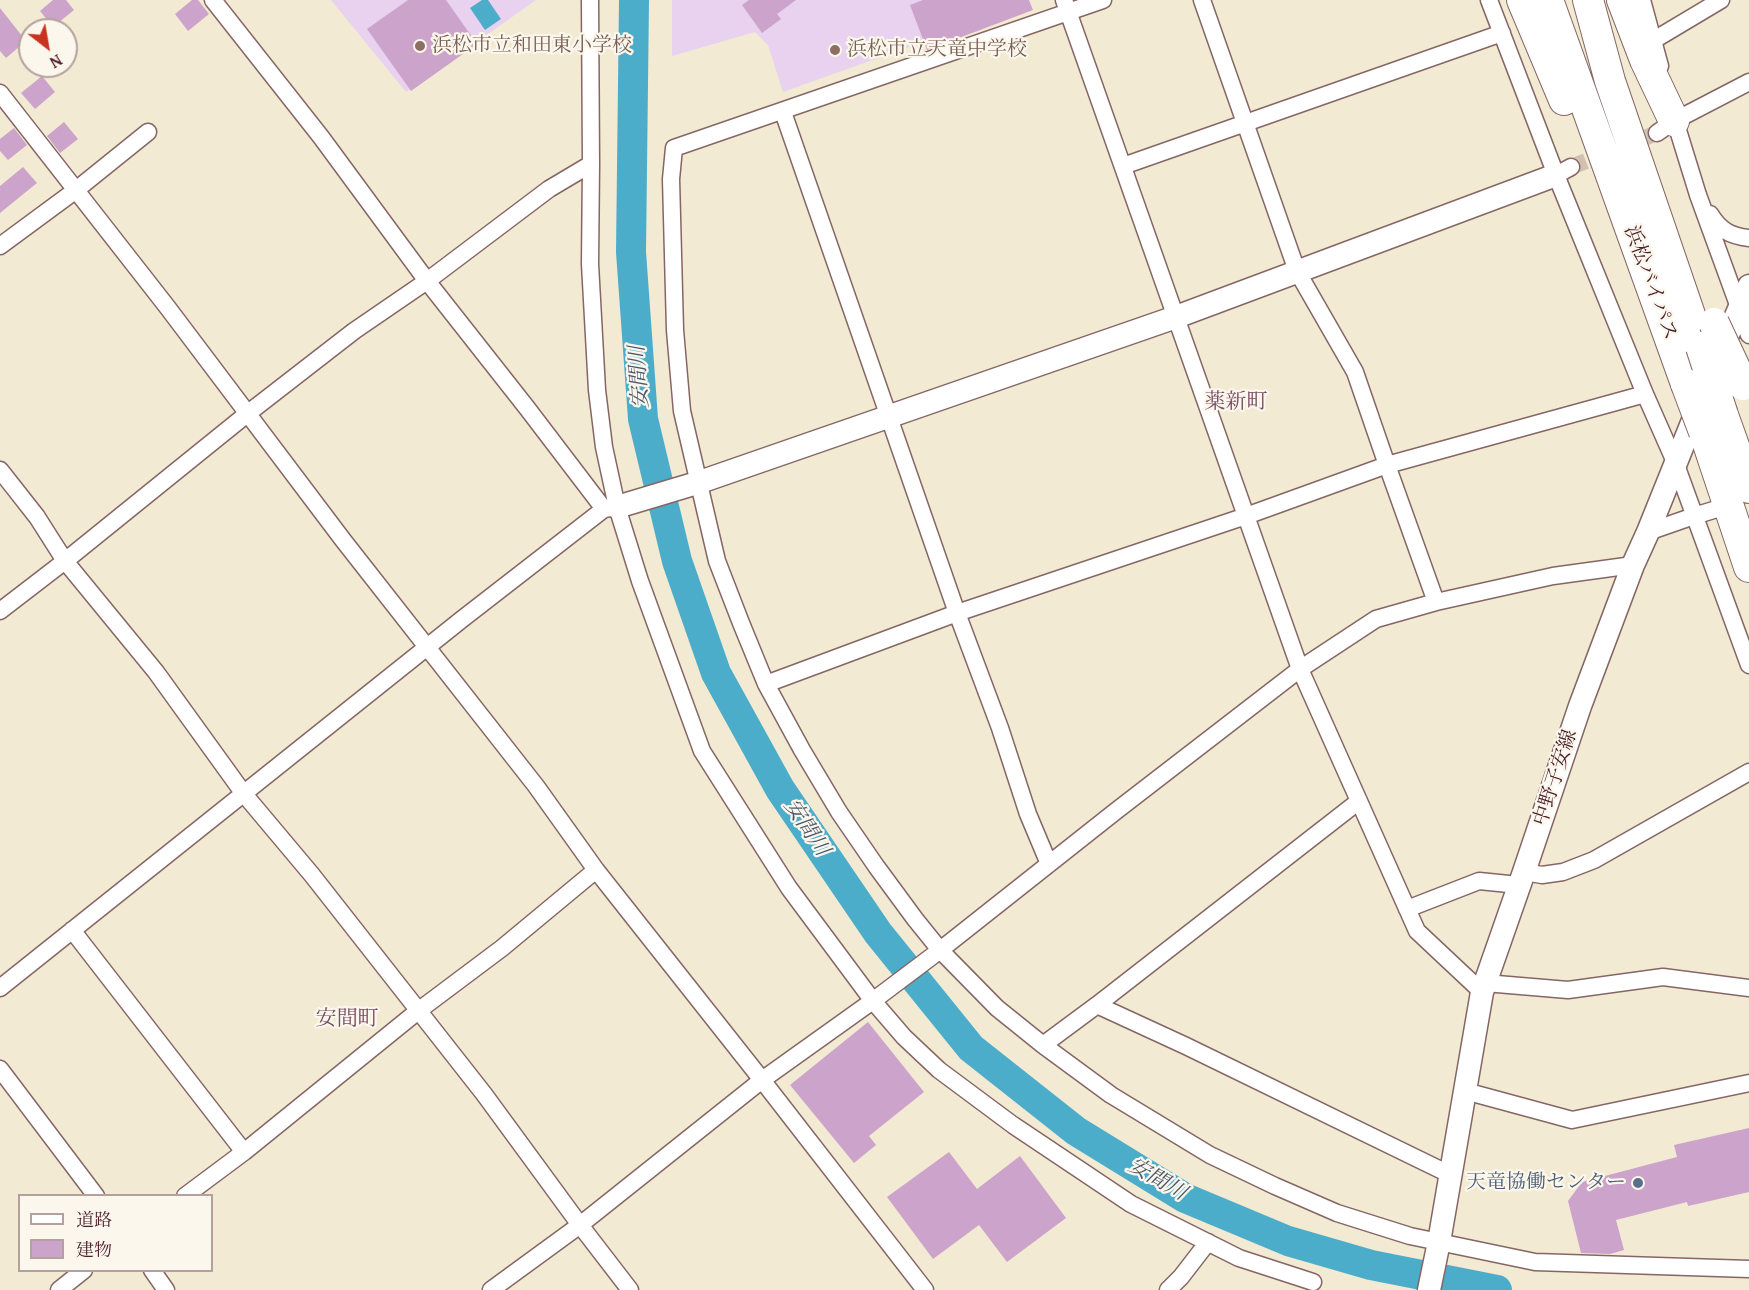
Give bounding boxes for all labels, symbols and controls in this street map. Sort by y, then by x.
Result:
north arrow [18,18,78,78]
place label: 浜松市立和田東小学校 [432,34,632,58]
place label: 浜松市立天竜中学校 [847,38,1027,62]
marker: 浜松市立和田東小学校 [413,39,427,53]
marker: 浜松市立天竜中学校 [828,43,842,57]
text: N [45,49,67,75]
street label: 浜松バイパス [1618,223,1682,343]
water label: 安間川 [625,345,655,409]
district label: 薬新町 [1205,390,1267,416]
street label: 中野子安線 [1529,727,1583,829]
water label: 安間川 [778,795,834,861]
district label: 安間町 [316,1007,378,1033]
water label: 安間川 [1123,1153,1191,1207]
place label: 天竜協働センター [1466,1171,1626,1195]
marker: 天竜協働センター [1631,1176,1645,1190]
legend [18,1194,213,1272]
text: 道路 [76,1206,112,1233]
text: 建物 [76,1236,112,1263]

